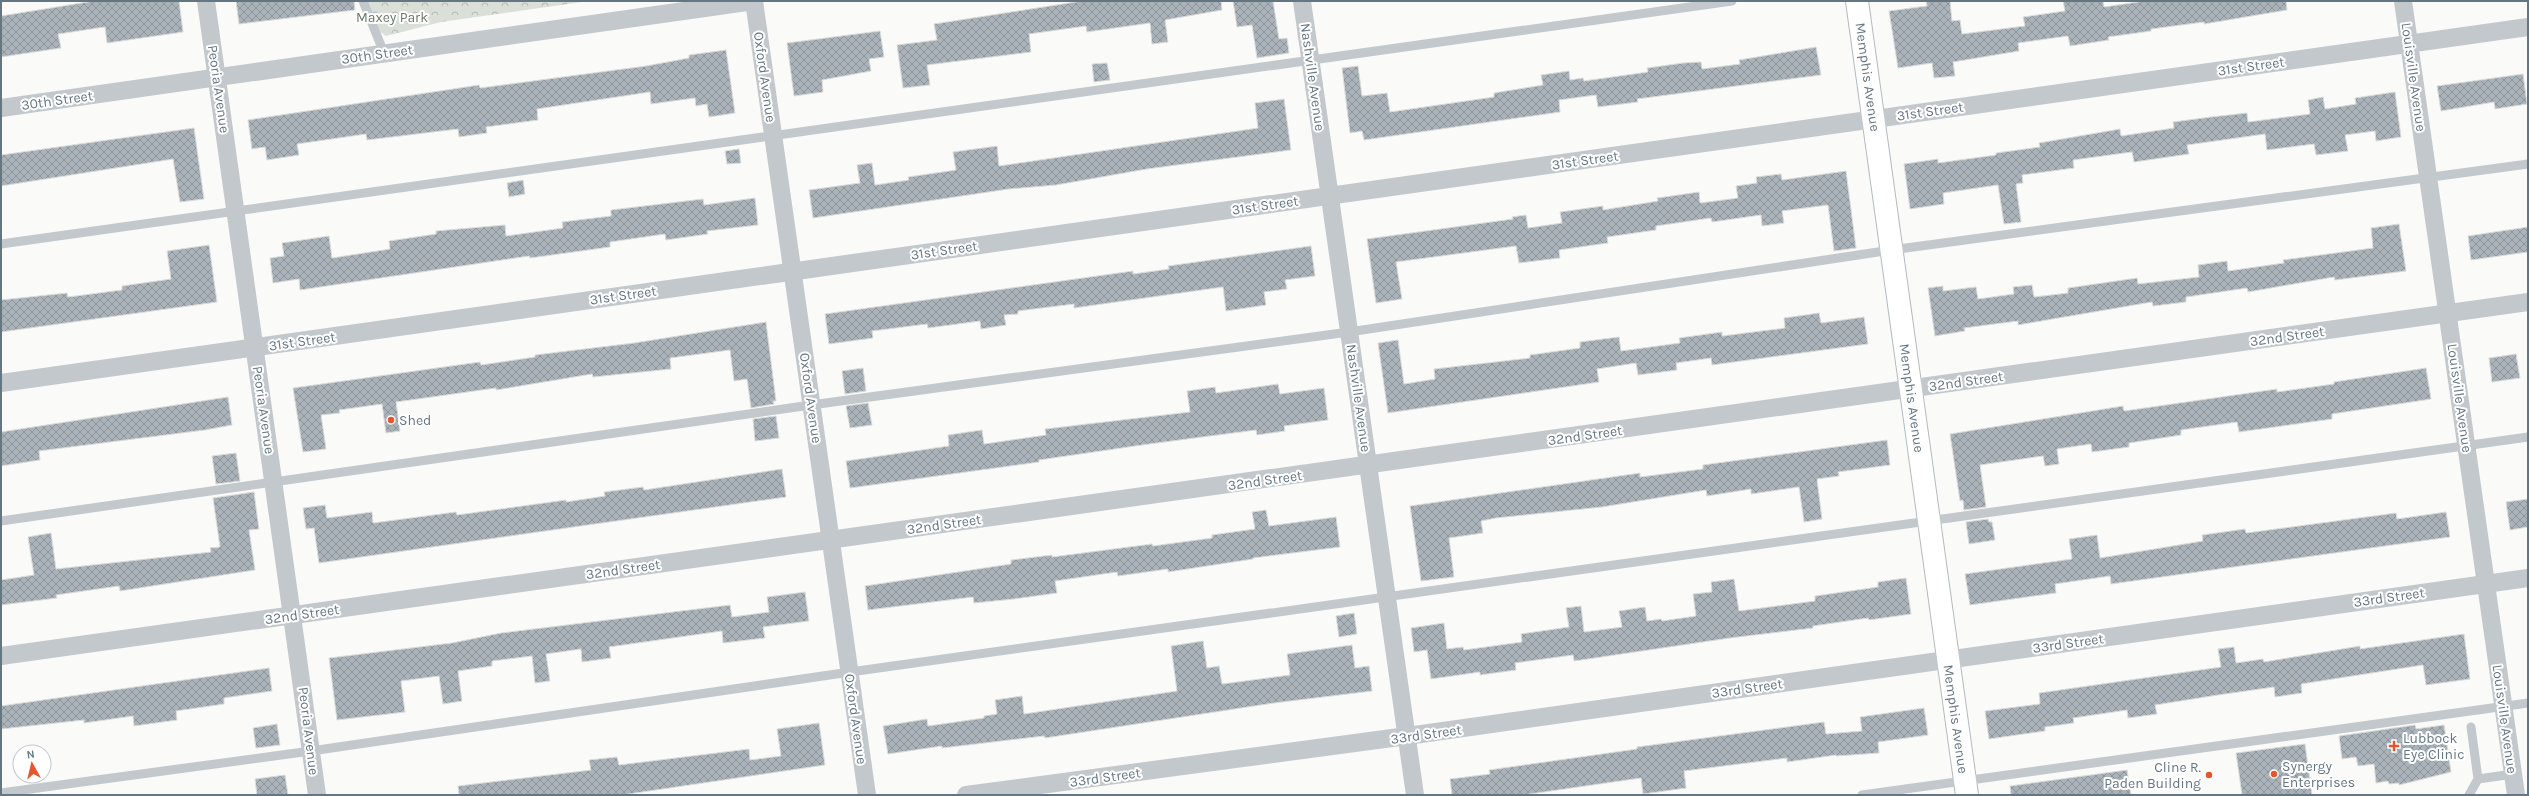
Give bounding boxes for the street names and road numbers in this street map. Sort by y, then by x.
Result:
street label: Louisville Avenue [2397,21,2430,133]
street label: Nashville Avenue [1297,22,1328,132]
street label: Memphis Avenue [1851,22,1884,133]
street label: Oxford Avenue [750,31,779,124]
street label: 30th Street [340,41,414,68]
street label: Peoria Avenue [204,44,233,134]
street label: 31st Street [2217,53,2286,80]
street label: 30th Street [20,87,94,114]
street label: 31st Street [1896,98,1965,125]
street label: 31st Street [1551,147,1620,174]
street label: 31st Street [1231,192,1300,219]
street label: 31st Street [910,237,979,264]
street label: 31st Street [589,282,658,309]
street label: 32nd Street [2249,323,2325,350]
street label: 31st Street [268,328,337,355]
street label: Louisville Avenue [2443,342,2476,454]
street label: Nashville Avenue [1343,343,1374,453]
street label: Memphis Avenue [1895,343,1928,454]
street label: Oxford Avenue [796,352,825,445]
street label: Peoria Avenue [249,365,278,455]
street label: 32nd Street [1928,368,2004,395]
street label: 32nd Street [1547,422,1623,449]
street label: 32nd Street [1227,467,1303,494]
street label: 32nd Street [906,511,982,538]
street label: 32nd Street [585,556,661,583]
street label: 33rd Street [2352,584,2426,611]
street label: 32nd Street [264,601,340,628]
street label: 33rd Street [2031,630,2105,657]
street label: Louisville Avenue [2488,663,2521,775]
street label: Memphis Avenue [1939,664,1972,775]
street label: Oxford Avenue [841,673,870,766]
street label: 33rd Street [1710,675,1784,702]
street label: Peoria Avenue [295,686,322,776]
street label: 33rd Street [1389,721,1463,748]
street label: 33rd Street [1068,764,1142,791]

